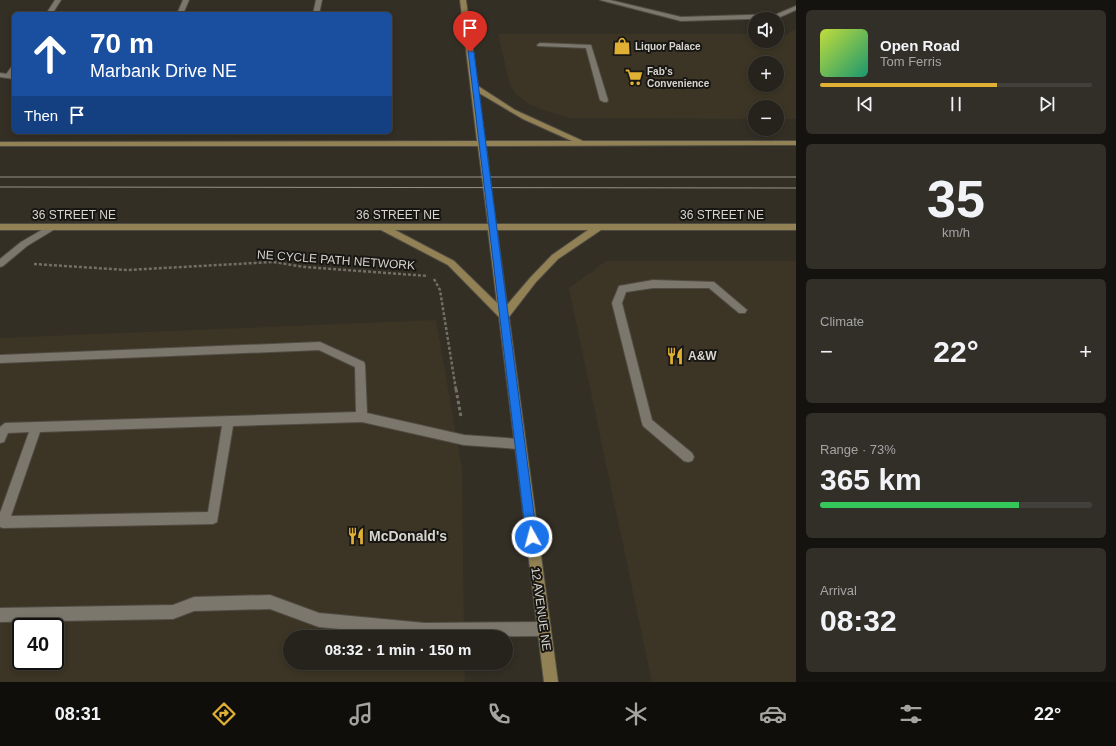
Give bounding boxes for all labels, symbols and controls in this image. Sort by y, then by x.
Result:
pin [453,11,487,52]
map controls [748,12,784,136]
button: sound [748,12,784,48]
icon: arrive [459,17,481,39]
icon: ahead [24,28,76,80]
text: 70 m [90,28,154,59]
shop icon: Liquor Palace [612,36,632,56]
text: Open Road [880,37,960,54]
place label: Liquor Palace [635,41,701,52]
text: Tom Ferris [880,54,941,69]
button: + [748,56,784,92]
text: Marbank Drive NE [90,61,237,81]
place label: Fab's Convenience [647,66,710,89]
supermarket icon: Fab's Convenience [624,67,644,87]
icon: previous [854,93,876,115]
icon: pause [945,93,967,115]
icon: next [1036,93,1058,115]
button: − [748,100,784,136]
icon: arrive [66,104,88,126]
text: Then [24,107,58,124]
text: 35 [927,170,985,228]
street label: 36 STREET NE [32,208,116,222]
street label: 36 STREET NE [356,208,440,222]
street label: 36 STREET NE [680,208,764,222]
text: km/h [942,225,970,240]
street label: NE CYCLE PATH NETWORK [257,247,415,273]
text: Climate [820,314,864,329]
text: 22° [933,335,979,368]
text: − [820,339,833,364]
text: + [1079,339,1092,364]
restaurant icon: A&W [665,346,685,366]
place label: A&W [688,349,717,363]
text: Range · 73% [820,442,896,457]
text: 365 km [820,463,922,496]
position arrow [511,516,553,558]
restaurant icon: McDonald's [346,526,366,546]
place label: McDonald's [369,528,447,544]
street label: 12 AVENUE NE [528,566,554,652]
text: Arrival [820,583,857,598]
text: 08:32 [820,604,897,637]
speed limit sign: 40 [12,618,64,670]
text: 08:32 · 1 min · 150 m [325,641,471,658]
icon: directions [210,700,238,728]
icon: music [347,700,375,728]
icon: phone [485,700,513,728]
icon: climate [622,700,650,728]
icon: car [759,700,787,728]
icon: filters [897,700,925,728]
text: 08:31 [55,704,101,724]
text: 22° [1034,704,1061,724]

